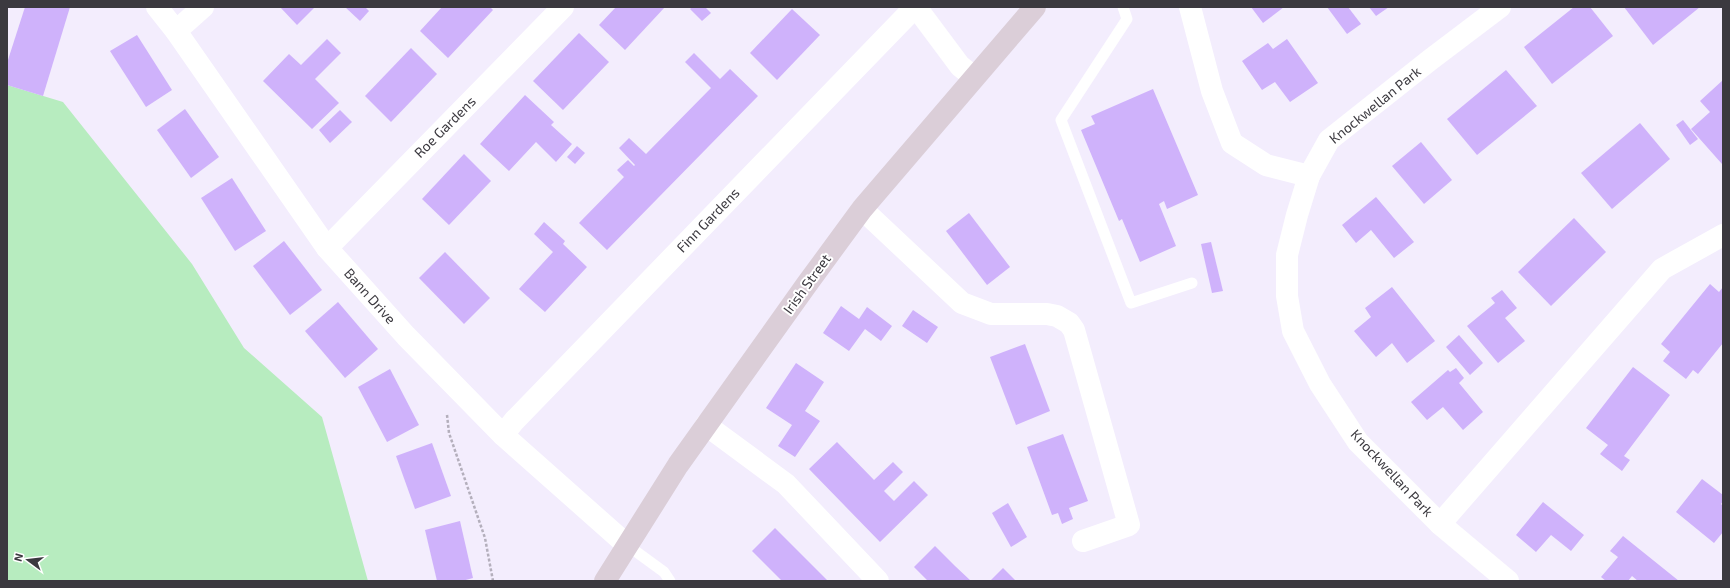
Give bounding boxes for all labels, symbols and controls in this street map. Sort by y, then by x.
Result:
street label: Knockwellan Park [1325,62,1424,147]
street label: Roe Gardens [410,92,479,161]
street label: Finn Gardens [673,184,743,255]
street label: Irish Street [779,250,834,317]
street label: Bann Drive [341,264,400,327]
street label: Knockwellan Park [1348,425,1437,520]
north arrow [8,540,48,580]
text: N [11,552,25,563]

